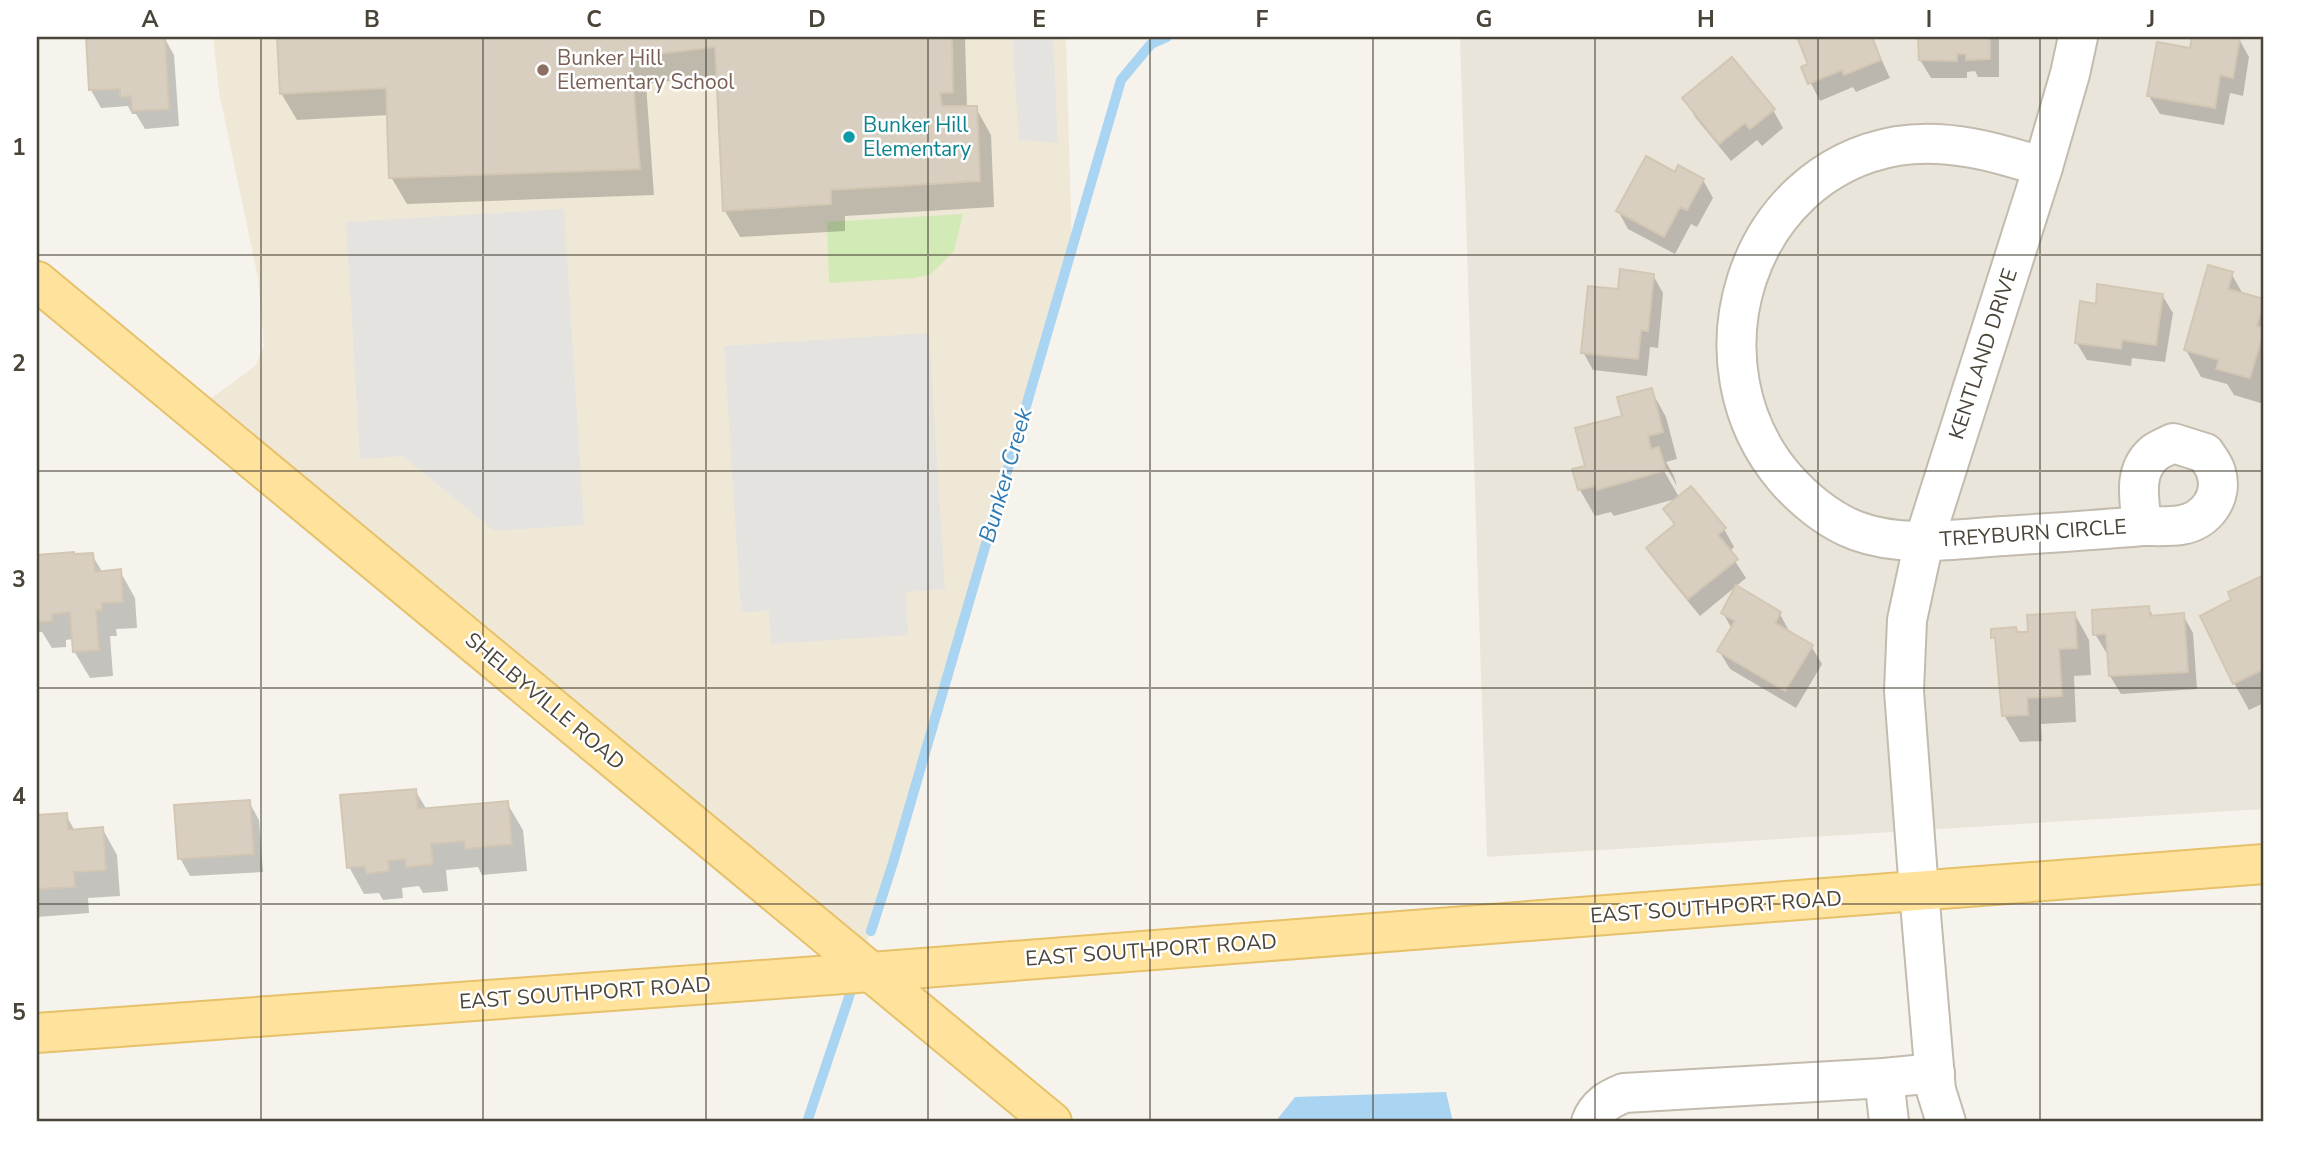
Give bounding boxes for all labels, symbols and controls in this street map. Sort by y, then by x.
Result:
text: A [141,4,159,35]
text: B [364,4,380,35]
text: C [586,4,602,35]
text: D [808,4,826,35]
text: E [1032,4,1046,35]
text: F [1256,4,1269,35]
text: G [1476,4,1492,35]
text: H [1697,4,1715,35]
text: I [1926,4,1932,35]
text: J [2146,4,2155,35]
place label: Bunker Hill Elementary School [557,44,735,96]
marker: Bunker Hill Elementary School [535,62,551,78]
place label: Bunker Hill Elementary [863,111,971,163]
marker: Bunker Hill Elementary [841,129,857,145]
text: 1 [12,132,26,163]
street label: KENTLAND DRIVE [1942,265,2024,443]
text: 2 [12,348,26,379]
water label: Bunker Creek [971,404,1040,546]
street label: TREYBURN CIRCLE [1939,512,2127,554]
text: 3 [12,564,26,595]
street label: SHELBYVILLE ROAD [459,626,631,776]
text: 4 [12,781,26,812]
street label: EAST SOUTHPORT ROAD [1589,884,1843,930]
street label: EAST SOUTHPORT ROAD [1024,927,1278,973]
street label: EAST SOUTHPORT ROAD [458,970,712,1016]
text: 5 [12,997,26,1028]

